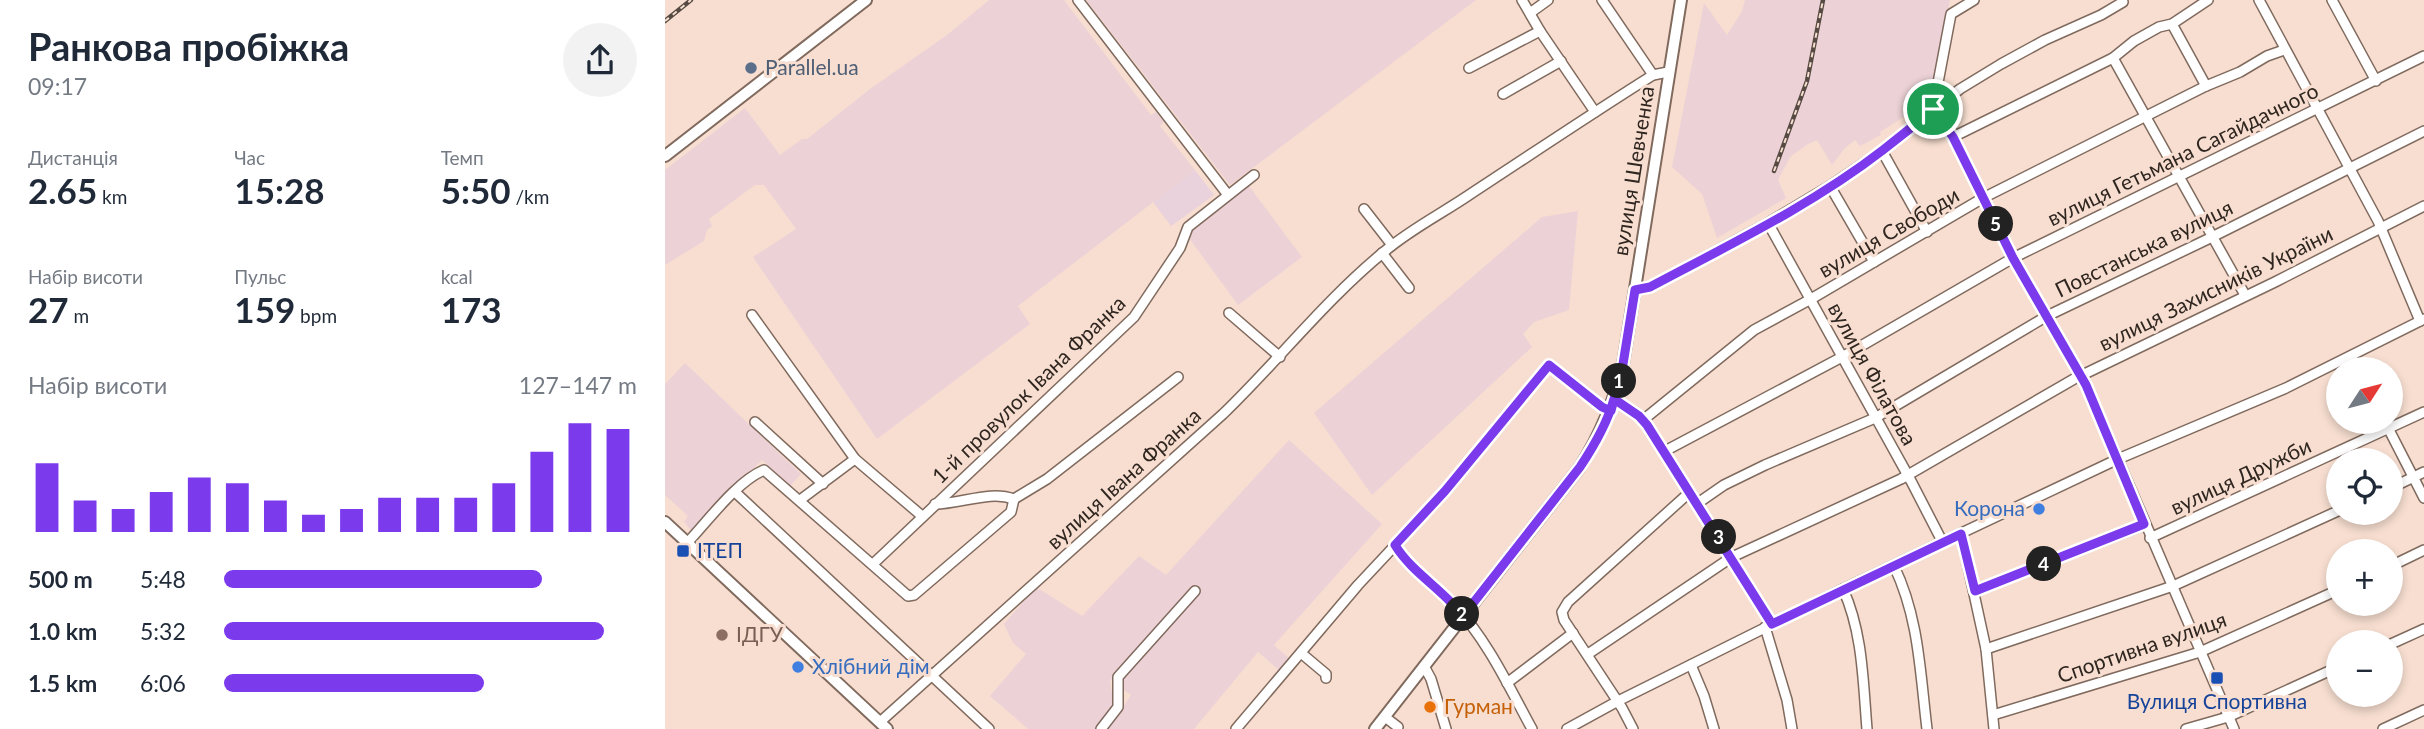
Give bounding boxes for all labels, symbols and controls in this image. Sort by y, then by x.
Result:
text: Ранкова пробіжка [28,23,349,69]
button: share [563,23,637,97]
place label: Parallel.ua [765,54,859,79]
marker: Parallel.ua [743,60,759,76]
text: 09:17 [28,72,87,100]
street label: вулиця Гетьмана Сагайдачного [2043,77,2322,230]
pin [1903,79,1963,139]
street label: вулиця Шевченка [1607,84,1658,257]
icon: arrive [1914,90,1952,128]
text: Дистанція [28,146,118,169]
text: Час [234,146,265,169]
text: Темп [441,146,484,169]
text: 2.65 [28,169,97,211]
text: 15:28 [234,169,325,211]
text: 5:50 [441,169,511,211]
street label: вулиця Свободи [1814,181,1963,282]
text: km [97,185,127,208]
text: /km [511,185,549,208]
street label: Повстанська вулиця [2050,194,2236,302]
pin: 5 [1979,206,2013,242]
text: 5 [1990,212,2001,235]
street label: вулиця Захисників України [2094,220,2336,355]
text: Набір висоти [28,265,143,288]
text: Пульс [234,265,286,288]
text: kcal [441,265,473,288]
text: 27 [28,288,69,330]
text: 159 [234,288,295,330]
text: 173 [441,288,502,330]
street label: 1-й провулок Івана Франка [926,290,1130,488]
street label: вулиця Філатова [1824,297,1923,449]
text: m [69,304,89,327]
text: bpm [295,304,337,327]
north arrow [2326,357,2403,434]
map controls [2326,357,2403,707]
pin: 1 [1601,364,1637,398]
text: 1 [1613,369,1624,392]
text: Набір висоти [28,371,167,399]
text: 127–147 m [519,371,637,399]
street label: вулиця Івана Франка [1041,402,1205,554]
street label: вулиця Дружби [2166,432,2315,519]
button: locate [2326,448,2403,525]
place label: Корона [1954,495,2025,520]
marker: Корона [2031,501,2047,517]
pin: 3 [1701,520,1737,554]
text: 3 [1713,525,1724,548]
place label: ІТЕП [697,537,743,562]
button: + [2326,539,2403,616]
marker: ІТЕП [675,543,691,559]
pin: 4 [2027,546,2061,582]
text: 4 [2038,552,2049,575]
text: 500 m [28,565,93,593]
text: 5:48 [140,565,186,593]
pin: 2 [1445,596,1479,632]
text: 2 [1456,602,1467,625]
street label: Спортивна вулиця [2054,606,2229,687]
text: 1.0 km [28,617,97,645]
text: 5:32 [140,617,186,645]
place label: ІДГУ [736,621,784,646]
marker: ІДГУ [714,627,730,643]
button: − [2326,630,2403,707]
place label: Хлібний дім [812,653,930,678]
marker: Хлібний дім [790,659,806,675]
text: 1.5 km [28,669,97,697]
text: 6:06 [140,669,186,697]
marker: Вулиця Спортивна [2209,670,2225,686]
place label: Вулиця Спортивна [2127,688,2307,713]
place label: Гурман [1444,693,1513,718]
marker: Гурман [1422,699,1438,715]

